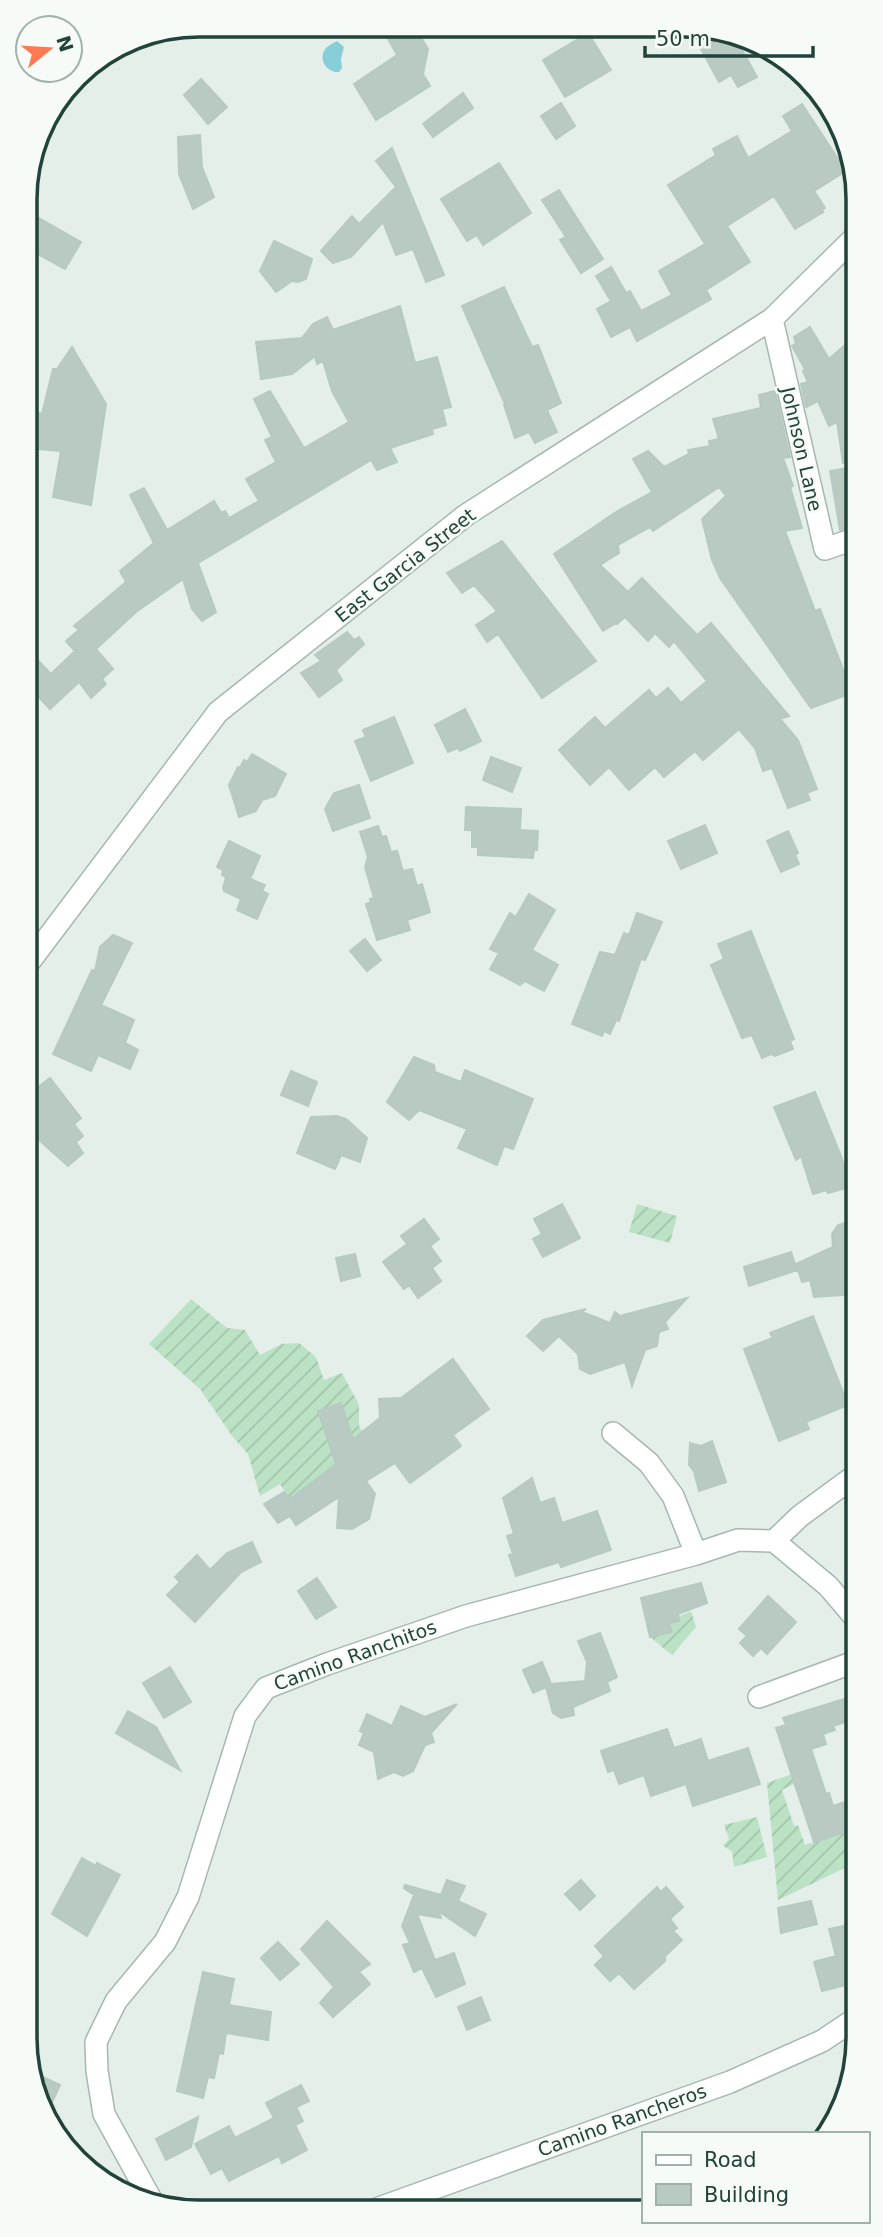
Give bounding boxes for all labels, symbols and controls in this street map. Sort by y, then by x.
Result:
north arrow [14,14,84,84]
scale bar [645,14,813,58]
text: 50 m [656,27,710,51]
text: N [52,33,78,55]
street label: Johnson Lane [777,384,827,513]
street label: East Garcia Street [330,503,480,627]
street label: Camino Ranchitos [271,1615,439,1695]
street label: Camino Rancheros [535,2079,709,2161]
legend [642,2132,869,2223]
text: Road [704,2148,757,2172]
text: Building [704,2183,789,2207]

